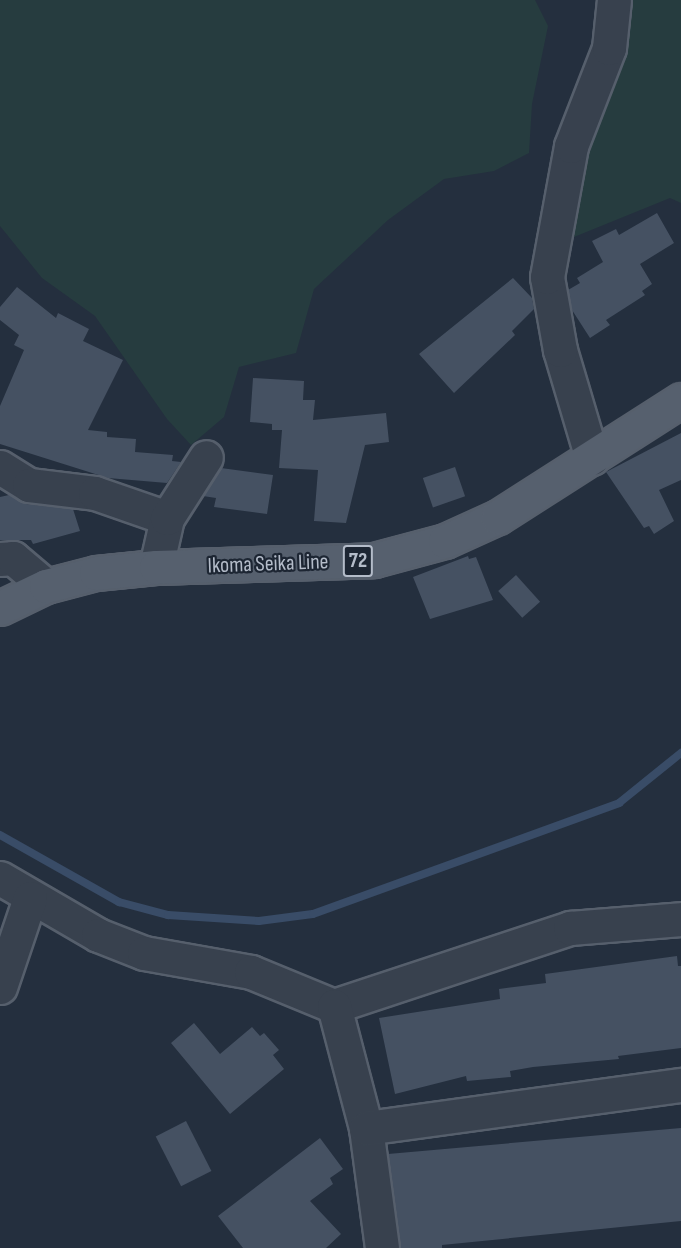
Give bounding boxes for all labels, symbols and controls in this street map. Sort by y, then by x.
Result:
road number: 72 [342,543,374,579]
street label: Ikoma Seika Line [207,549,329,579]

